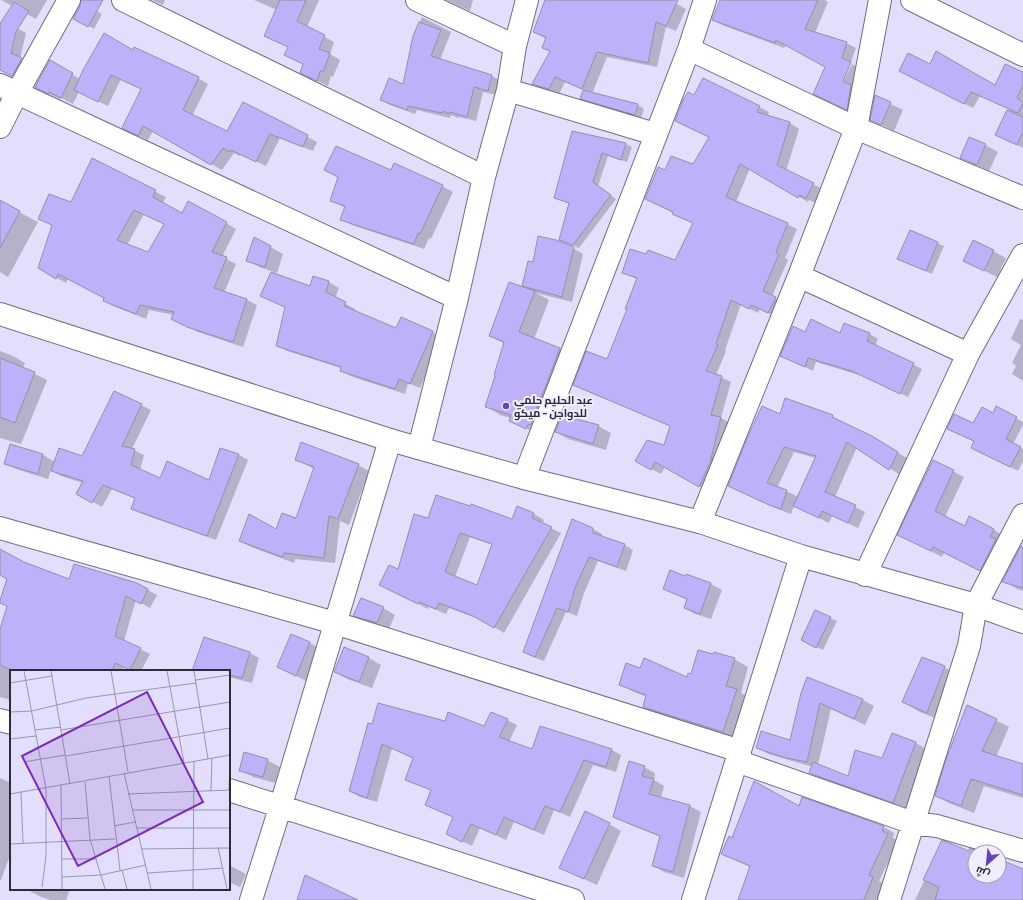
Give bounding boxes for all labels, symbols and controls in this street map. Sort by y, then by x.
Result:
place label: عبد الحليم حلمي للدواجن - ميكو [514,393,593,421]
marker: عبد الحليم حلمي للدواجن - ميكو [501,401,511,411]
inset map [10,670,230,890]
north arrow [967,844,1007,884]
text: ش [973,863,992,882]

